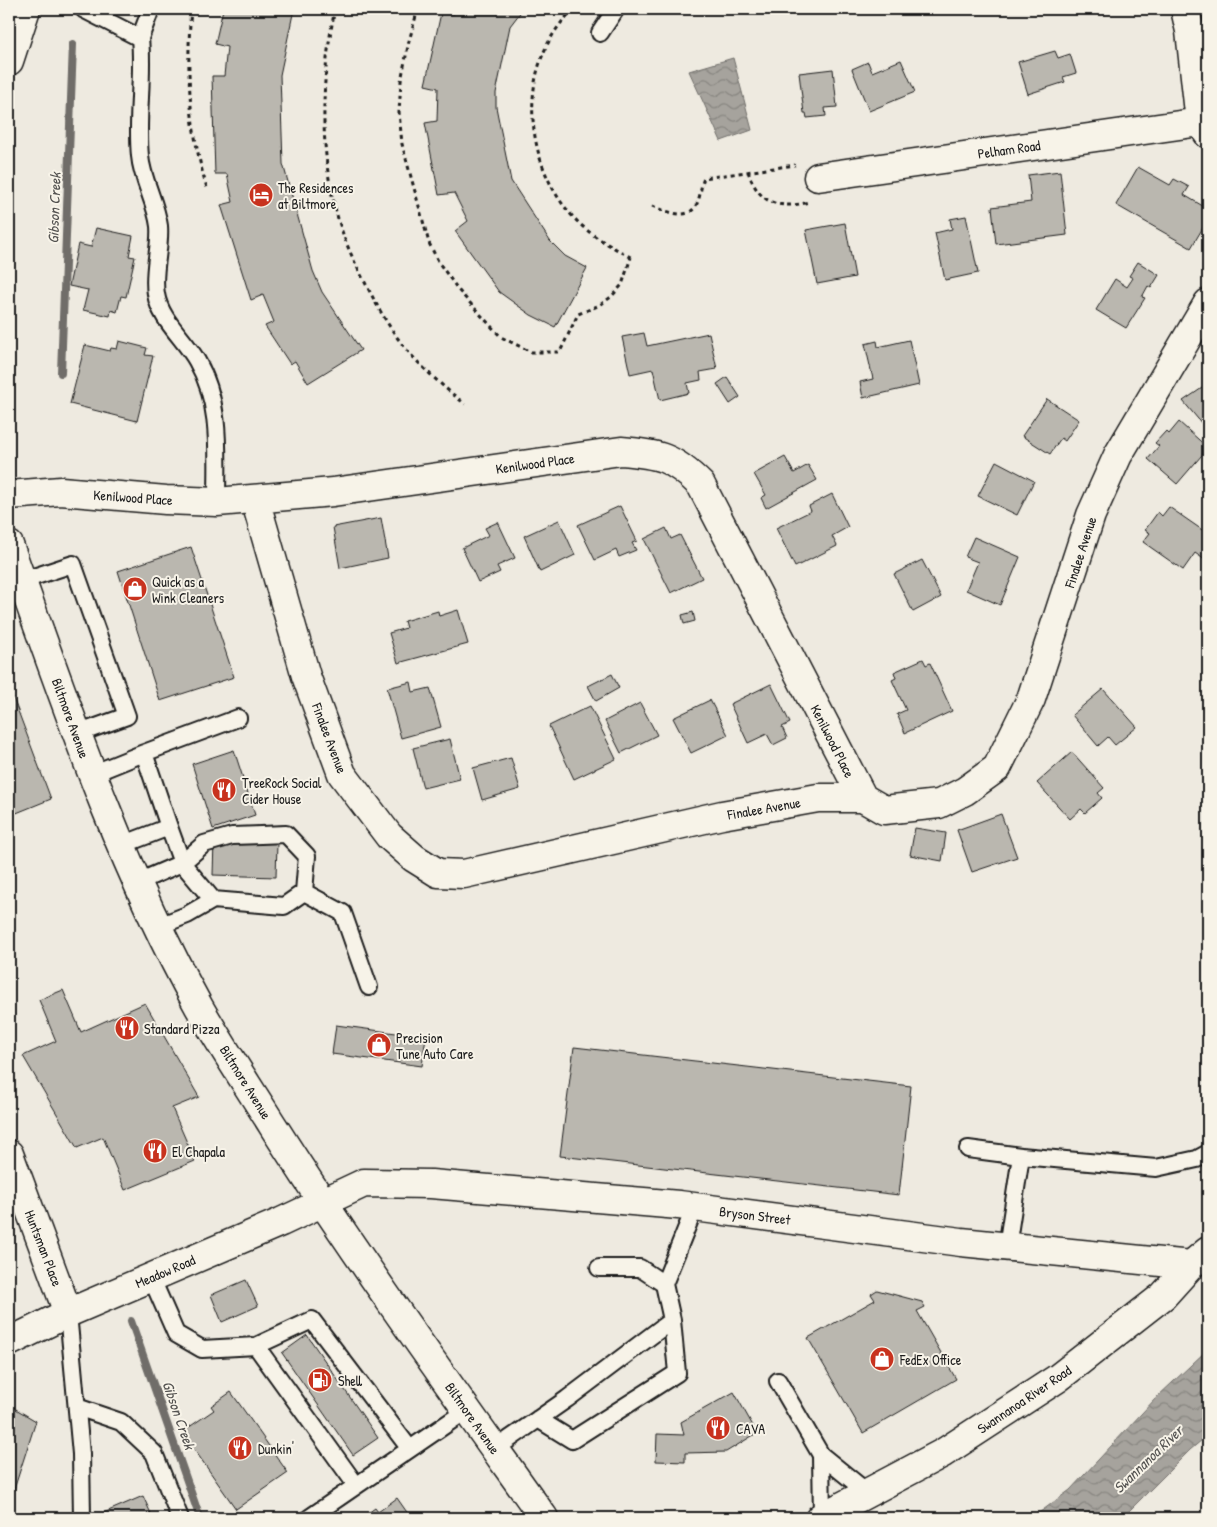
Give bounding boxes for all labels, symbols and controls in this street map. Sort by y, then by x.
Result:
street label: Pelham Road [976,135,1042,163]
water label: Gibson Creek [42,170,66,244]
place label: The Residences at Biltmore [278,178,353,213]
hotel icon: The Residences at Biltmore [248,182,274,208]
street label: Kenilwood Place [494,448,576,478]
street label: Kenilwood Place [93,485,174,509]
street label: Finalee Avenue [1059,514,1101,591]
place label: Quick as a Wink Cleaners [152,572,224,607]
shop icon: Quick as a Wink Cleaners [122,576,148,602]
street label: Biltmore Avenue [48,675,94,761]
street label: Finalee Avenue [308,699,352,776]
street label: Kenilwood Place [806,701,860,781]
place label: TreeRock Social Cider House [242,773,322,808]
restaurant icon: TreeRock Social Cider House [211,777,237,803]
street label: Finalee Avenue [725,792,802,824]
restaurant icon: Standard Pizza [114,1015,140,1041]
place label: Standard Pizza [144,1019,220,1038]
place label: Precision Tune Auto Care [396,1028,474,1063]
shop icon: Precision Tune Auto Care [366,1032,392,1058]
street label: Biltmore Avenue [216,1042,276,1123]
restaurant icon: El Chapala [142,1138,168,1164]
place label: El Chapala [172,1142,225,1162]
street label: Bryson Street [718,1201,792,1230]
street label: Huntsman Place [21,1207,67,1289]
street label: Meadow Road [132,1250,198,1292]
shop icon: FedEx Office [869,1346,895,1372]
place label: FedEx Office [899,1350,962,1369]
street label: Swannanoa River Road [973,1360,1075,1437]
fuel station icon: Shell [307,1367,333,1393]
place label: Shell [338,1371,363,1390]
water label: Gibson Creek [158,1378,201,1454]
street label: Biltmore Avenue [441,1378,505,1458]
restaurant icon: CAVA [705,1415,731,1441]
place label: CAVA [736,1419,765,1438]
water label: Swannanoa River [1109,1419,1189,1498]
restaurant icon: Dunkin' [227,1435,253,1461]
place label: Dunkin' [258,1439,294,1458]

